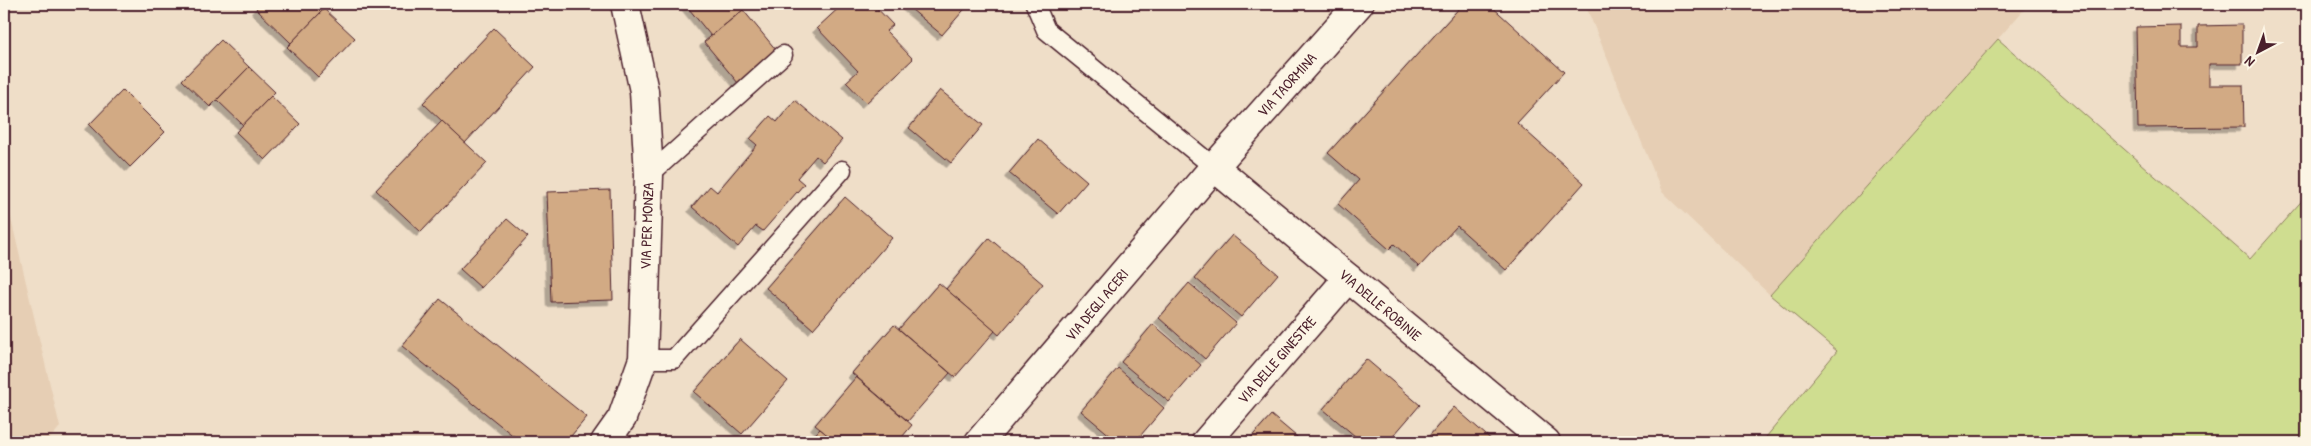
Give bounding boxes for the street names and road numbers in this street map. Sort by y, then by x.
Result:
street label: VIA TAORMINA [1252,47,1322,121]
street label: VIA PER MONZA [634,181,659,270]
street label: VIA DEGLI ACERI [1060,264,1133,345]
street label: VIA DELLE ROBINIE [1334,264,1426,346]
street label: VIA DELLE GINESTRE [1232,311,1321,408]

